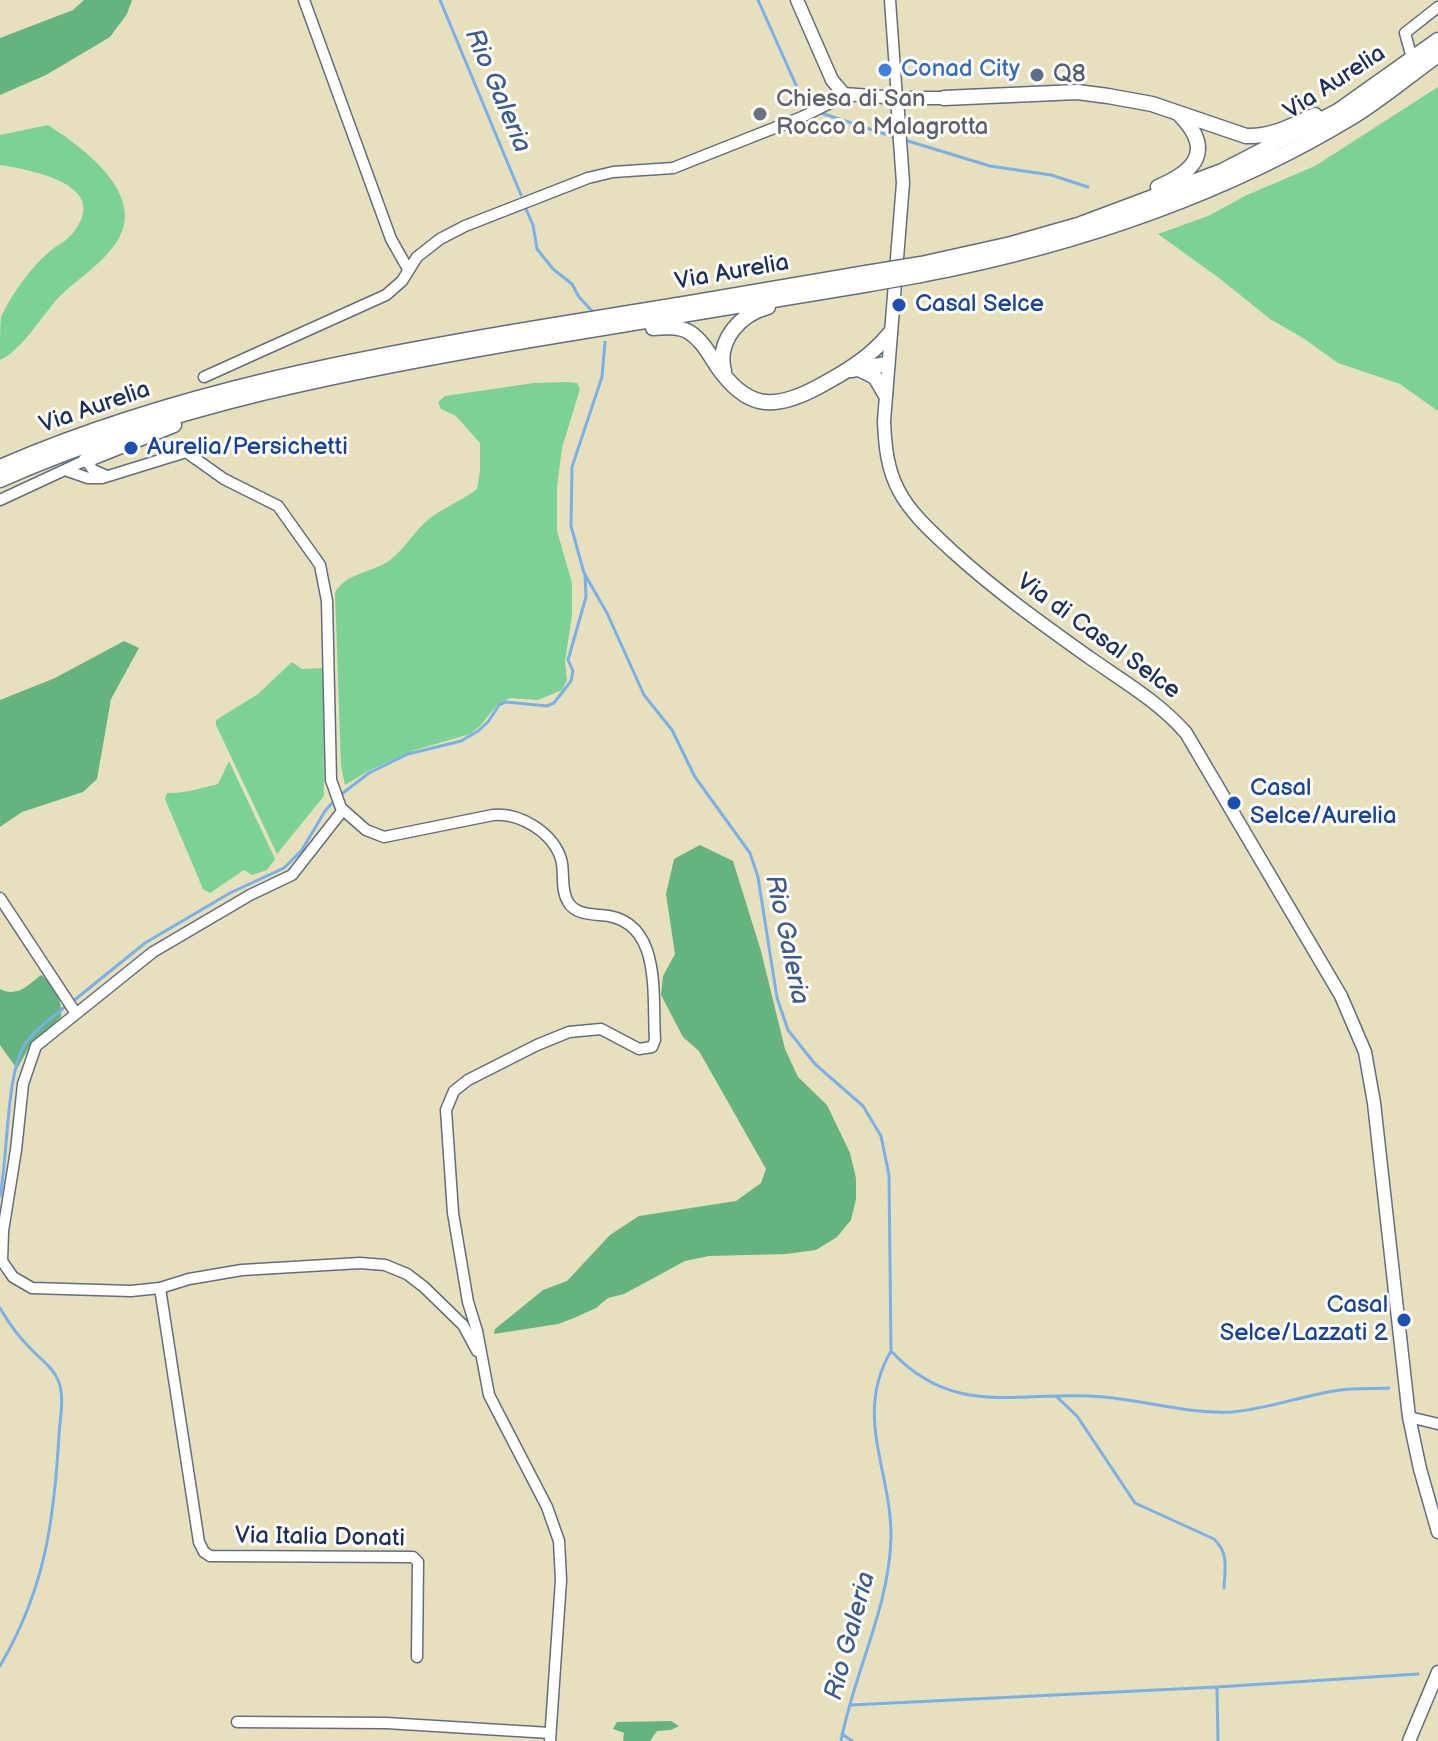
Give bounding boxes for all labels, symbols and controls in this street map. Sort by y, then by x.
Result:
water label: Rio Galeria [457,24,537,158]
street label: Via Aurelia [1279,40,1391,126]
place label: Conad City [901,56,1020,84]
marker: Conad City [876,61,894,79]
place label: Q8 [1053,61,1086,89]
marker: Q8 [1028,66,1046,84]
place label: Chiesa di San Rocco a Malagrotta [776,86,988,142]
marker: Chiesa di San Rocco a Malagrotta [751,105,769,123]
street label: Via Aurelia [673,249,791,297]
place label: Casal Selce [915,291,1044,319]
marker: Casal Selce [890,296,908,314]
street label: Via Aurelia [36,376,154,440]
place label: Aurelia/Persichetti [147,434,348,462]
marker: Aurelia/Persichetti [122,439,140,457]
street label: Via di Casal Selce [1011,568,1185,706]
place label: Casal Selce/Aurelia [1250,775,1397,831]
marker: Casal Selce/Aurelia [1225,794,1243,812]
water label: Rio Galeria [757,872,815,1008]
place label: Casal Selce/Lazzati 2 [1220,1292,1388,1348]
marker: Casal Selce/Lazzati 2 [1395,1311,1413,1329]
street label: Via Italia Donati [235,1522,405,1554]
water label: Rio Galeria [819,1568,883,1704]

